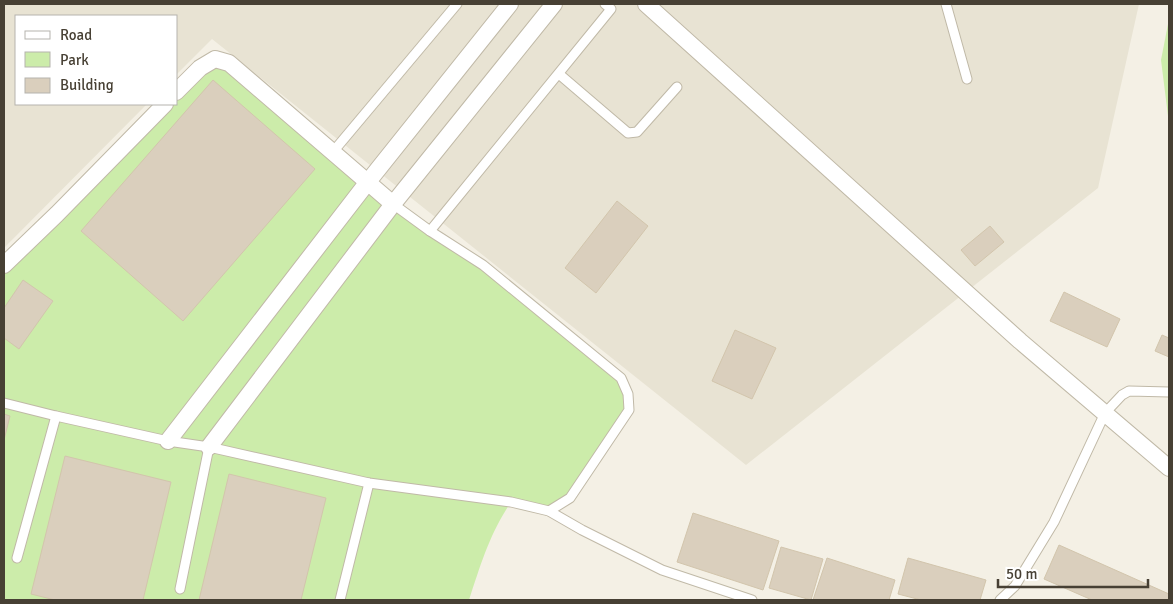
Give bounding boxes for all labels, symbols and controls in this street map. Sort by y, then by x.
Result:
legend [15,15,178,105]
text: Road [60,26,92,44]
text: Park [60,51,89,69]
text: Building [60,76,114,94]
scale bar [998,556,1148,588]
text: 50 m [1006,565,1037,583]

